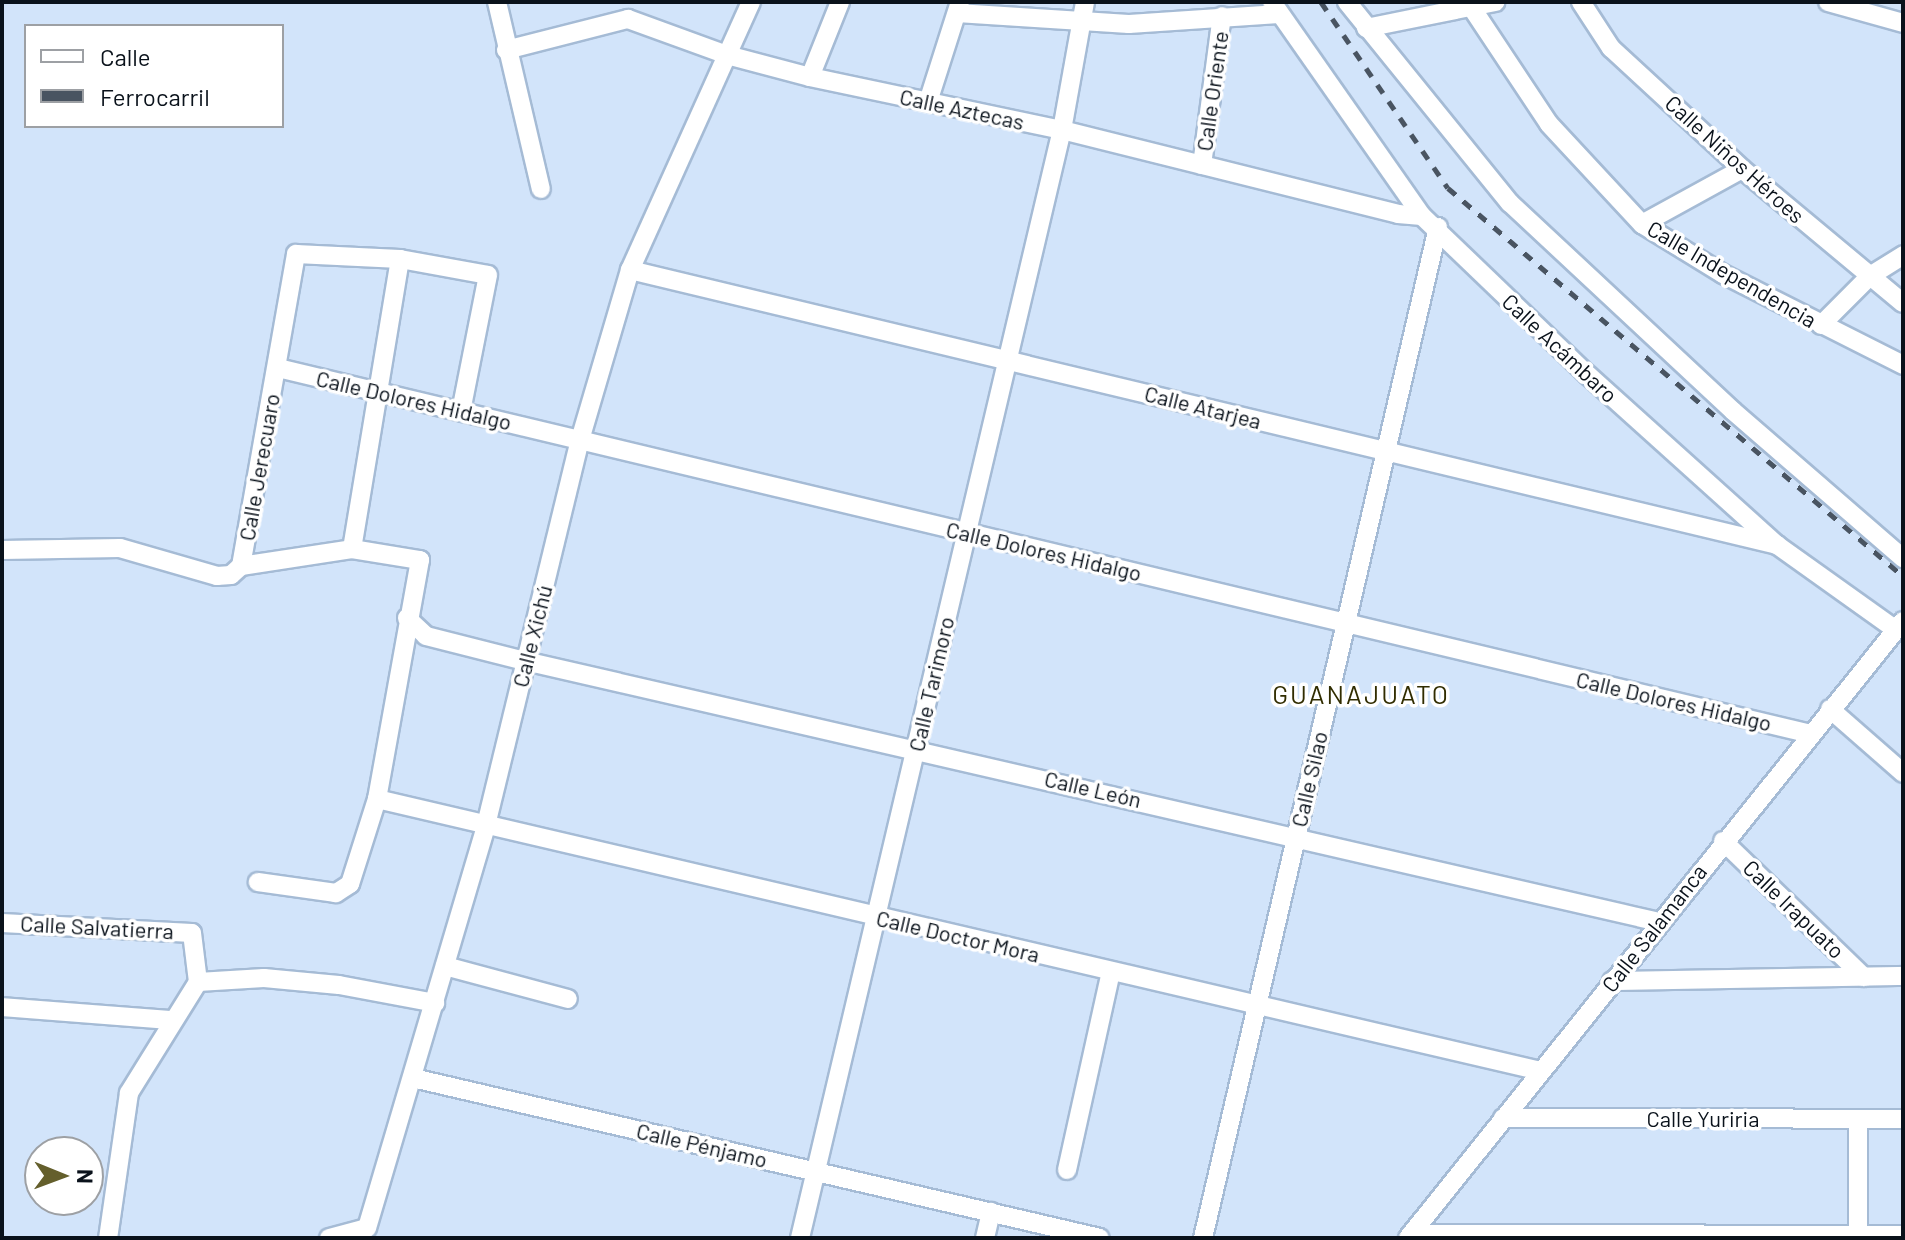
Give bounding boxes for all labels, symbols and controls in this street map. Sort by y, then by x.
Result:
legend [24,24,284,128]
street label: Calle Oriente [1191,29,1233,153]
text: Calle [100,42,151,71]
text: Ferrocarril [100,82,210,111]
street label: Calle Aztecas [897,83,1027,135]
street label: Calle Niños Héroes [1660,90,1810,228]
street label: Calle Independencia [1643,215,1821,333]
street label: Calle Acámbaro [1497,288,1623,408]
street label: Calle Dolores Hidalgo [314,365,514,435]
street label: Calle Atarjea [1142,380,1264,434]
street label: Calle Jerecuaro [233,391,285,543]
street label: Calle Dolores Hidalgo [944,516,1144,586]
street label: Calle Xichú [507,582,557,690]
street label: Calle Tarimoro [903,614,959,754]
street label: Calle Dolores Hidalgo [1574,666,1774,736]
district label: GUANAJUATO [1272,678,1450,710]
street label: Calle Silao [1285,729,1333,829]
street label: Calle León [1042,765,1144,813]
street label: Calle Irapuato [1738,854,1850,964]
street label: Calle Salamanca [1596,859,1712,997]
street label: Calle Doctor Mora [874,904,1042,968]
street label: Calle Salvatierra [20,910,174,944]
street label: Calle Yuriria [1647,1106,1759,1132]
street label: Calle Pénjamo [634,1117,770,1173]
north arrow [24,1136,104,1216]
text: N [73,1169,99,1184]

